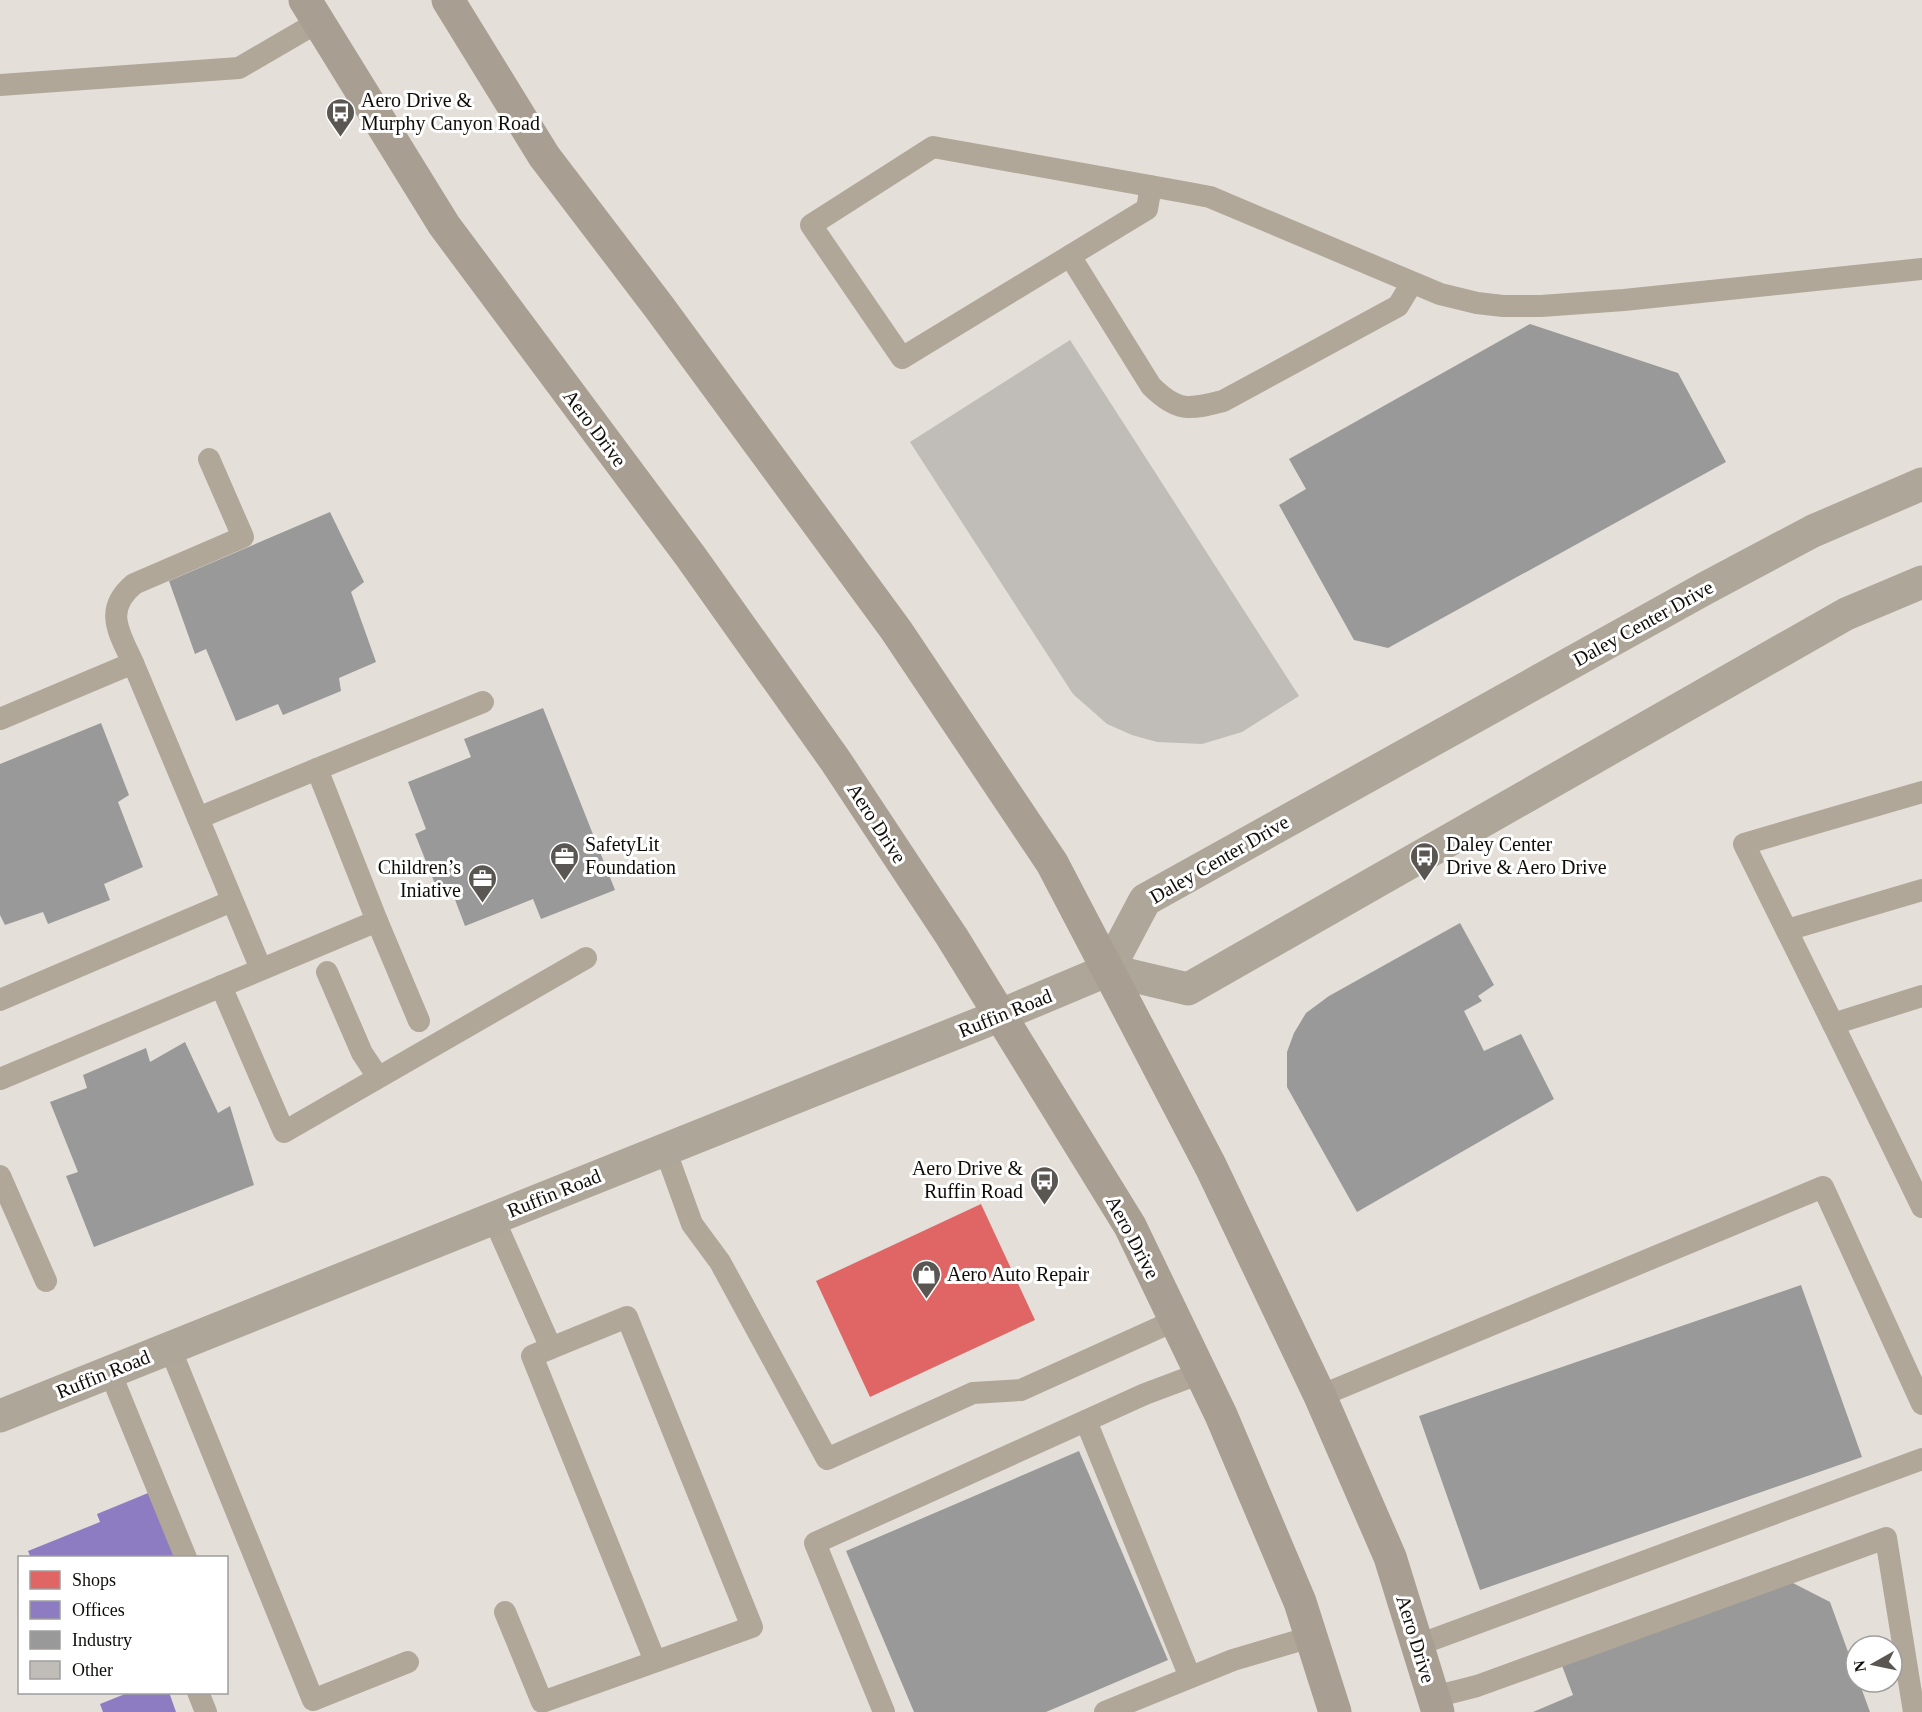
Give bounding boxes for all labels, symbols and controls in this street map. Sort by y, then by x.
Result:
place label: Aero Drive & Murphy Canyon Road [361,89,540,135]
bus stop icon: Aero Drive & Murphy Canyon Road [324,96,356,138]
street label: Aero Drive [559,385,631,471]
street label: Daley Center Drive [1569,575,1717,671]
street label: Aero Drive [843,779,911,867]
street label: Daley Center Drive [1146,810,1293,909]
place label: SafetyLit Foundation [585,833,676,878]
place label: Daley Center Drive & Aero Drive [1446,833,1607,878]
office icon: SafetyLit Foundation [548,840,580,882]
bus stop icon: Daley Center Drive & Aero Drive [1409,840,1441,882]
place label: Children’s Iniative [378,856,461,901]
office icon: Children’s Iniative [466,862,498,904]
street label: Ruffin Road [955,984,1055,1042]
place label: Aero Drive & Ruffin Road [912,1157,1023,1202]
street label: Ruffin Road [504,1164,604,1222]
bus stop icon: Aero Drive & Ruffin Road [1028,1164,1060,1206]
street label: Aero Drive [1102,1192,1164,1282]
shop icon: Aero Auto Repair [910,1258,942,1300]
place label: Aero Auto Repair [947,1263,1090,1286]
street label: Ruffin Road [53,1345,153,1403]
legend [18,1556,228,1694]
text: Shops [72,1570,116,1590]
street label: Aero Drive [1392,1592,1440,1686]
text: Offices [72,1600,125,1620]
text: Industry [72,1630,132,1650]
north arrow [1844,1634,1904,1694]
text: N [1850,1659,1869,1673]
text: Other [72,1660,113,1680]

